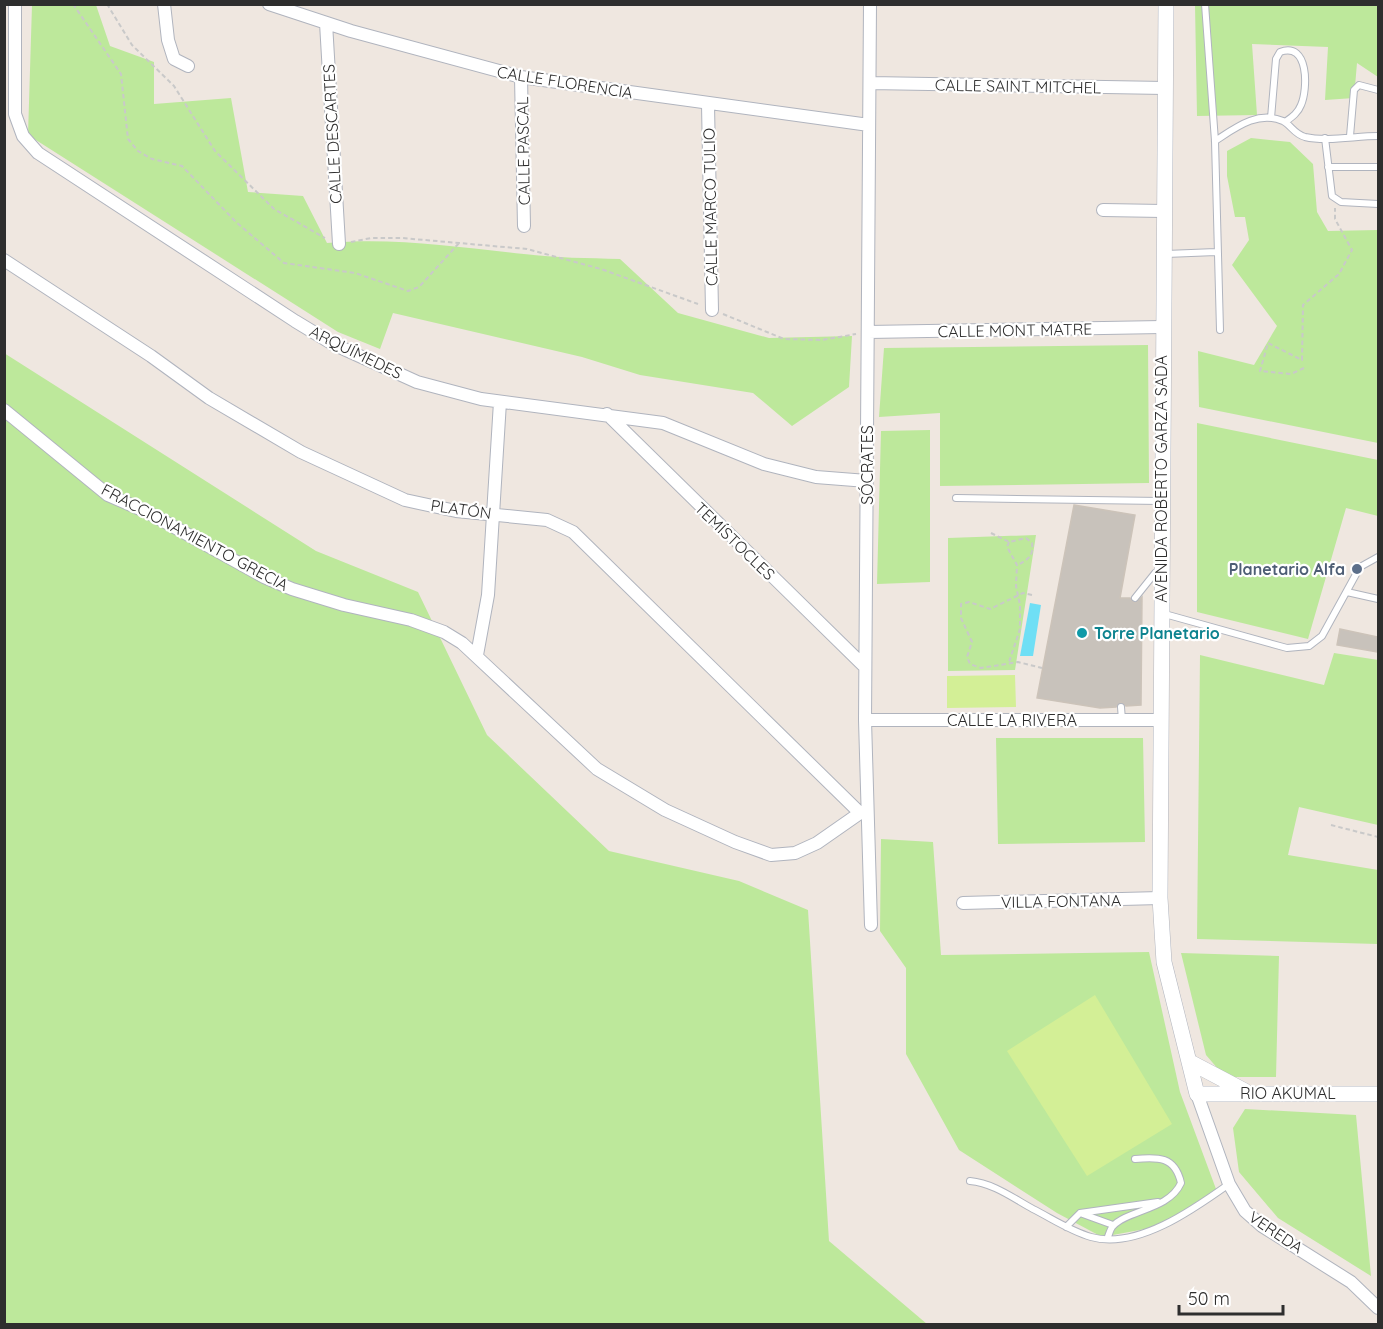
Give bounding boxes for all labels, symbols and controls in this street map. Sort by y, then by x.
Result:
street label: CALLE FLORENCIA [496,61,634,103]
street label: CALLE DESCARTES [318,64,346,204]
street label: CALLE SAINT MITCHEL [935,75,1102,97]
street label: CALLE PASCAL [512,96,534,206]
street label: CALLE MARCO TULIO [699,128,721,286]
street label: CALLE MONT MATRE [937,319,1093,341]
street label: ARQUÍMEDES [306,321,406,383]
street label: AVENIDA ROBERTO GARZA SADA [1151,355,1171,603]
street label: SÓCRATES [857,425,877,505]
street label: FRACCIONAMIENTO GRECIA [98,479,292,595]
street label: PLATÓN [429,495,493,523]
street label: TEMÍSTOCLES [691,498,779,584]
place label: Planetario Alfa [1229,559,1345,579]
marker: Planetario Alfa [1350,562,1364,576]
place label: Torre Planetario [1094,623,1220,643]
marker: Torre Planetario [1075,626,1089,640]
street label: CALLE LA RIVERA [947,710,1077,730]
street label: VILLA FONTANA [1001,890,1121,912]
street label: RIO AKUMAL [1240,1083,1336,1103]
street label: VEREDA [1245,1207,1307,1257]
scale bar [1179,1278,1282,1316]
text: 50 m [1188,1287,1230,1310]

